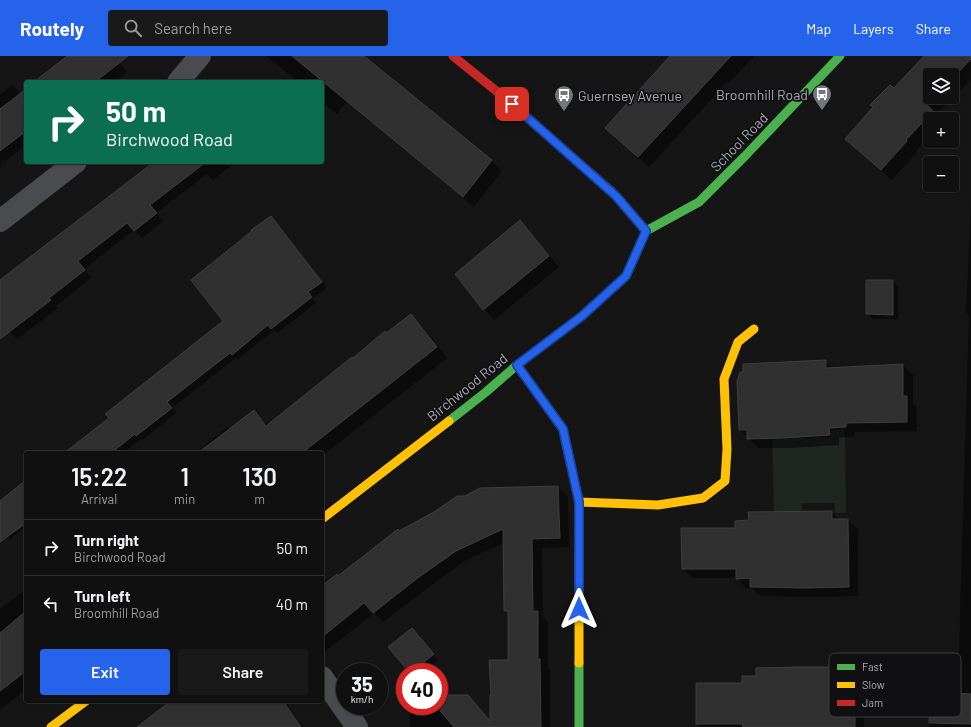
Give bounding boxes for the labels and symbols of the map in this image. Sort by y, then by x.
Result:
bus stop icon: Broomhill Road [811,83,833,111]
bus stop icon: Guernsey Avenue [553,84,575,112]
place label: Broomhill Road [716,86,808,103]
pin [495,87,529,121]
place label: Guernsey Avenue [578,87,682,104]
street label: School Road [707,109,771,175]
street label: Birchwood Road [423,349,511,425]
position arrow [558,588,600,630]
legend [829,653,961,717]
text: Fast [862,660,883,673]
speed limit sign: 40 [396,663,448,715]
text: Slow [862,678,885,691]
text: Jam [862,696,883,709]

